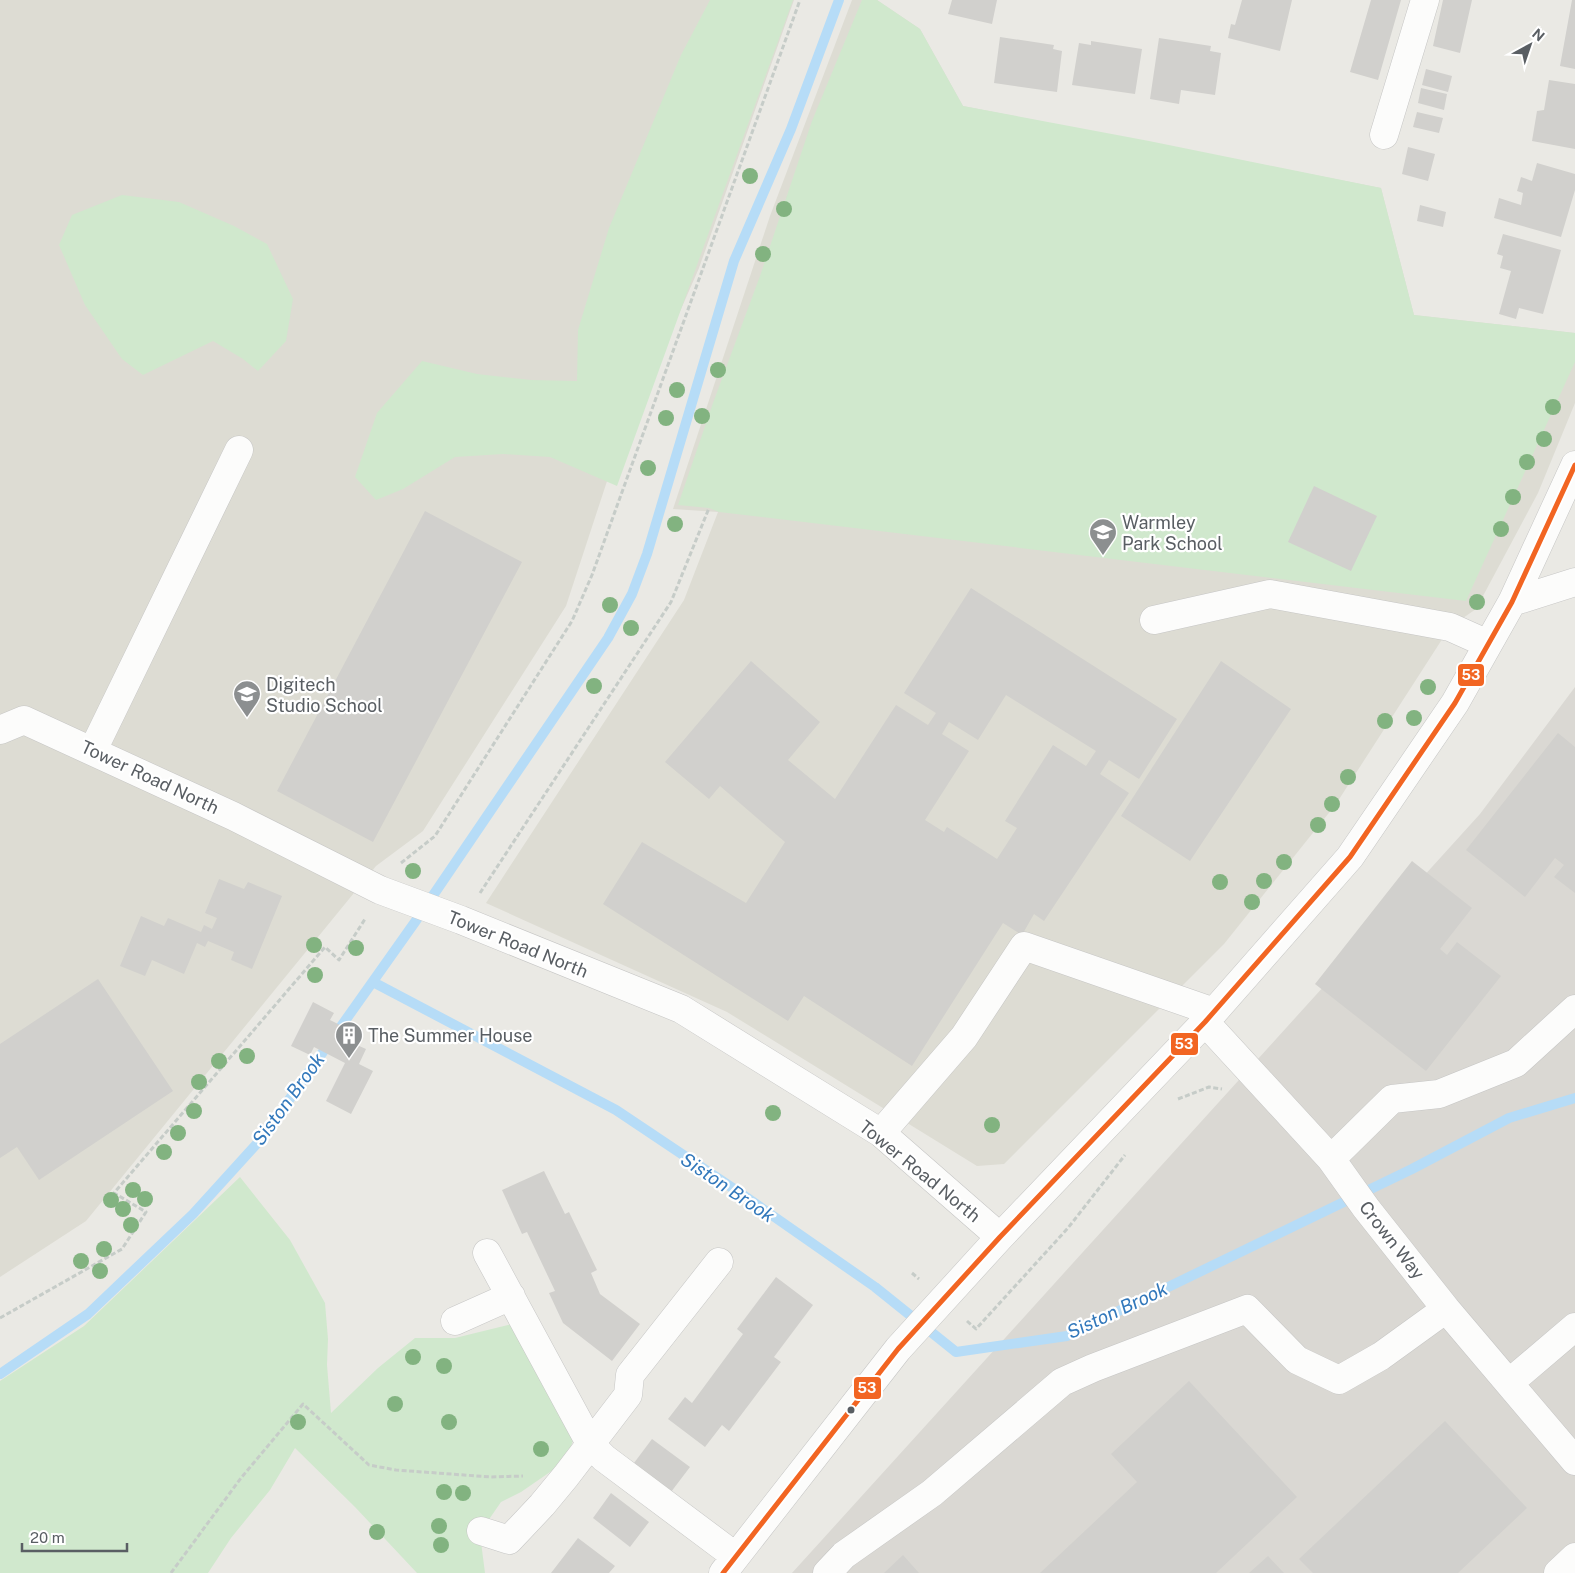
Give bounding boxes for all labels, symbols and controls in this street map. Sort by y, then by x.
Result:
north arrow [1505,20,1555,70]
text: N [1529,25,1548,45]
place label: Warmley Park School [1122,512,1223,554]
school or university icon: Warmley Park School [1088,517,1118,556]
line badge: 53 [1457,663,1485,687]
text: 53 [1462,667,1480,683]
place label: Digitech Studio School [266,674,383,716]
school or university icon: Digitech Studio School [232,679,262,718]
street label: Tower Road North [78,736,222,818]
street label: Tower Road North [445,906,591,982]
building icon: The Summer House [334,1020,364,1059]
place label: The Summer House [368,1025,532,1046]
line badge: 53 [1170,1032,1199,1056]
text: 53 [1175,1036,1193,1052]
water label: Siston Brook [247,1048,329,1149]
street label: Tower Road North [855,1116,985,1226]
water label: Siston Brook [677,1148,780,1227]
street label: Crown Way [1355,1197,1429,1284]
water label: Siston Brook [1063,1277,1172,1343]
line badge: 53 [853,1376,882,1400]
text: 53 [858,1380,876,1396]
unlabelled marker [846,1405,856,1415]
scale bar [22,1520,128,1552]
text: 20 m [30,1529,65,1546]

